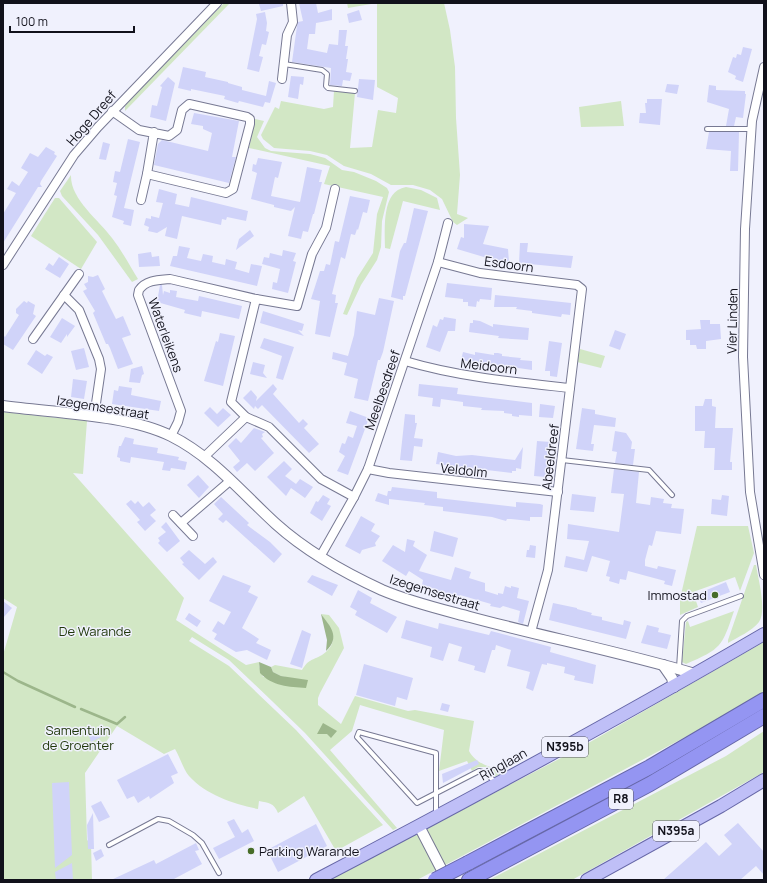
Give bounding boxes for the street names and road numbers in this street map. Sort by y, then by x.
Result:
street label: Hoge Dreef [62,86,120,149]
street label: Esdoorn [483,252,535,276]
street label: Vier Linden [722,288,742,354]
street label: Waterleikens [144,295,188,375]
street label: Meelbesdreef [360,347,404,432]
street label: Meidoorn [460,354,518,378]
street label: Izegemsestraat [55,391,151,423]
street label: Abeeldreef [537,423,563,491]
street label: Veldolm [440,459,488,481]
street label: Izegemsestraat [388,570,482,614]
road number: N395b [542,737,588,757]
street label: Ringlaan [476,744,530,784]
road number: R8 [609,789,633,809]
road number: N395a [653,821,699,841]

